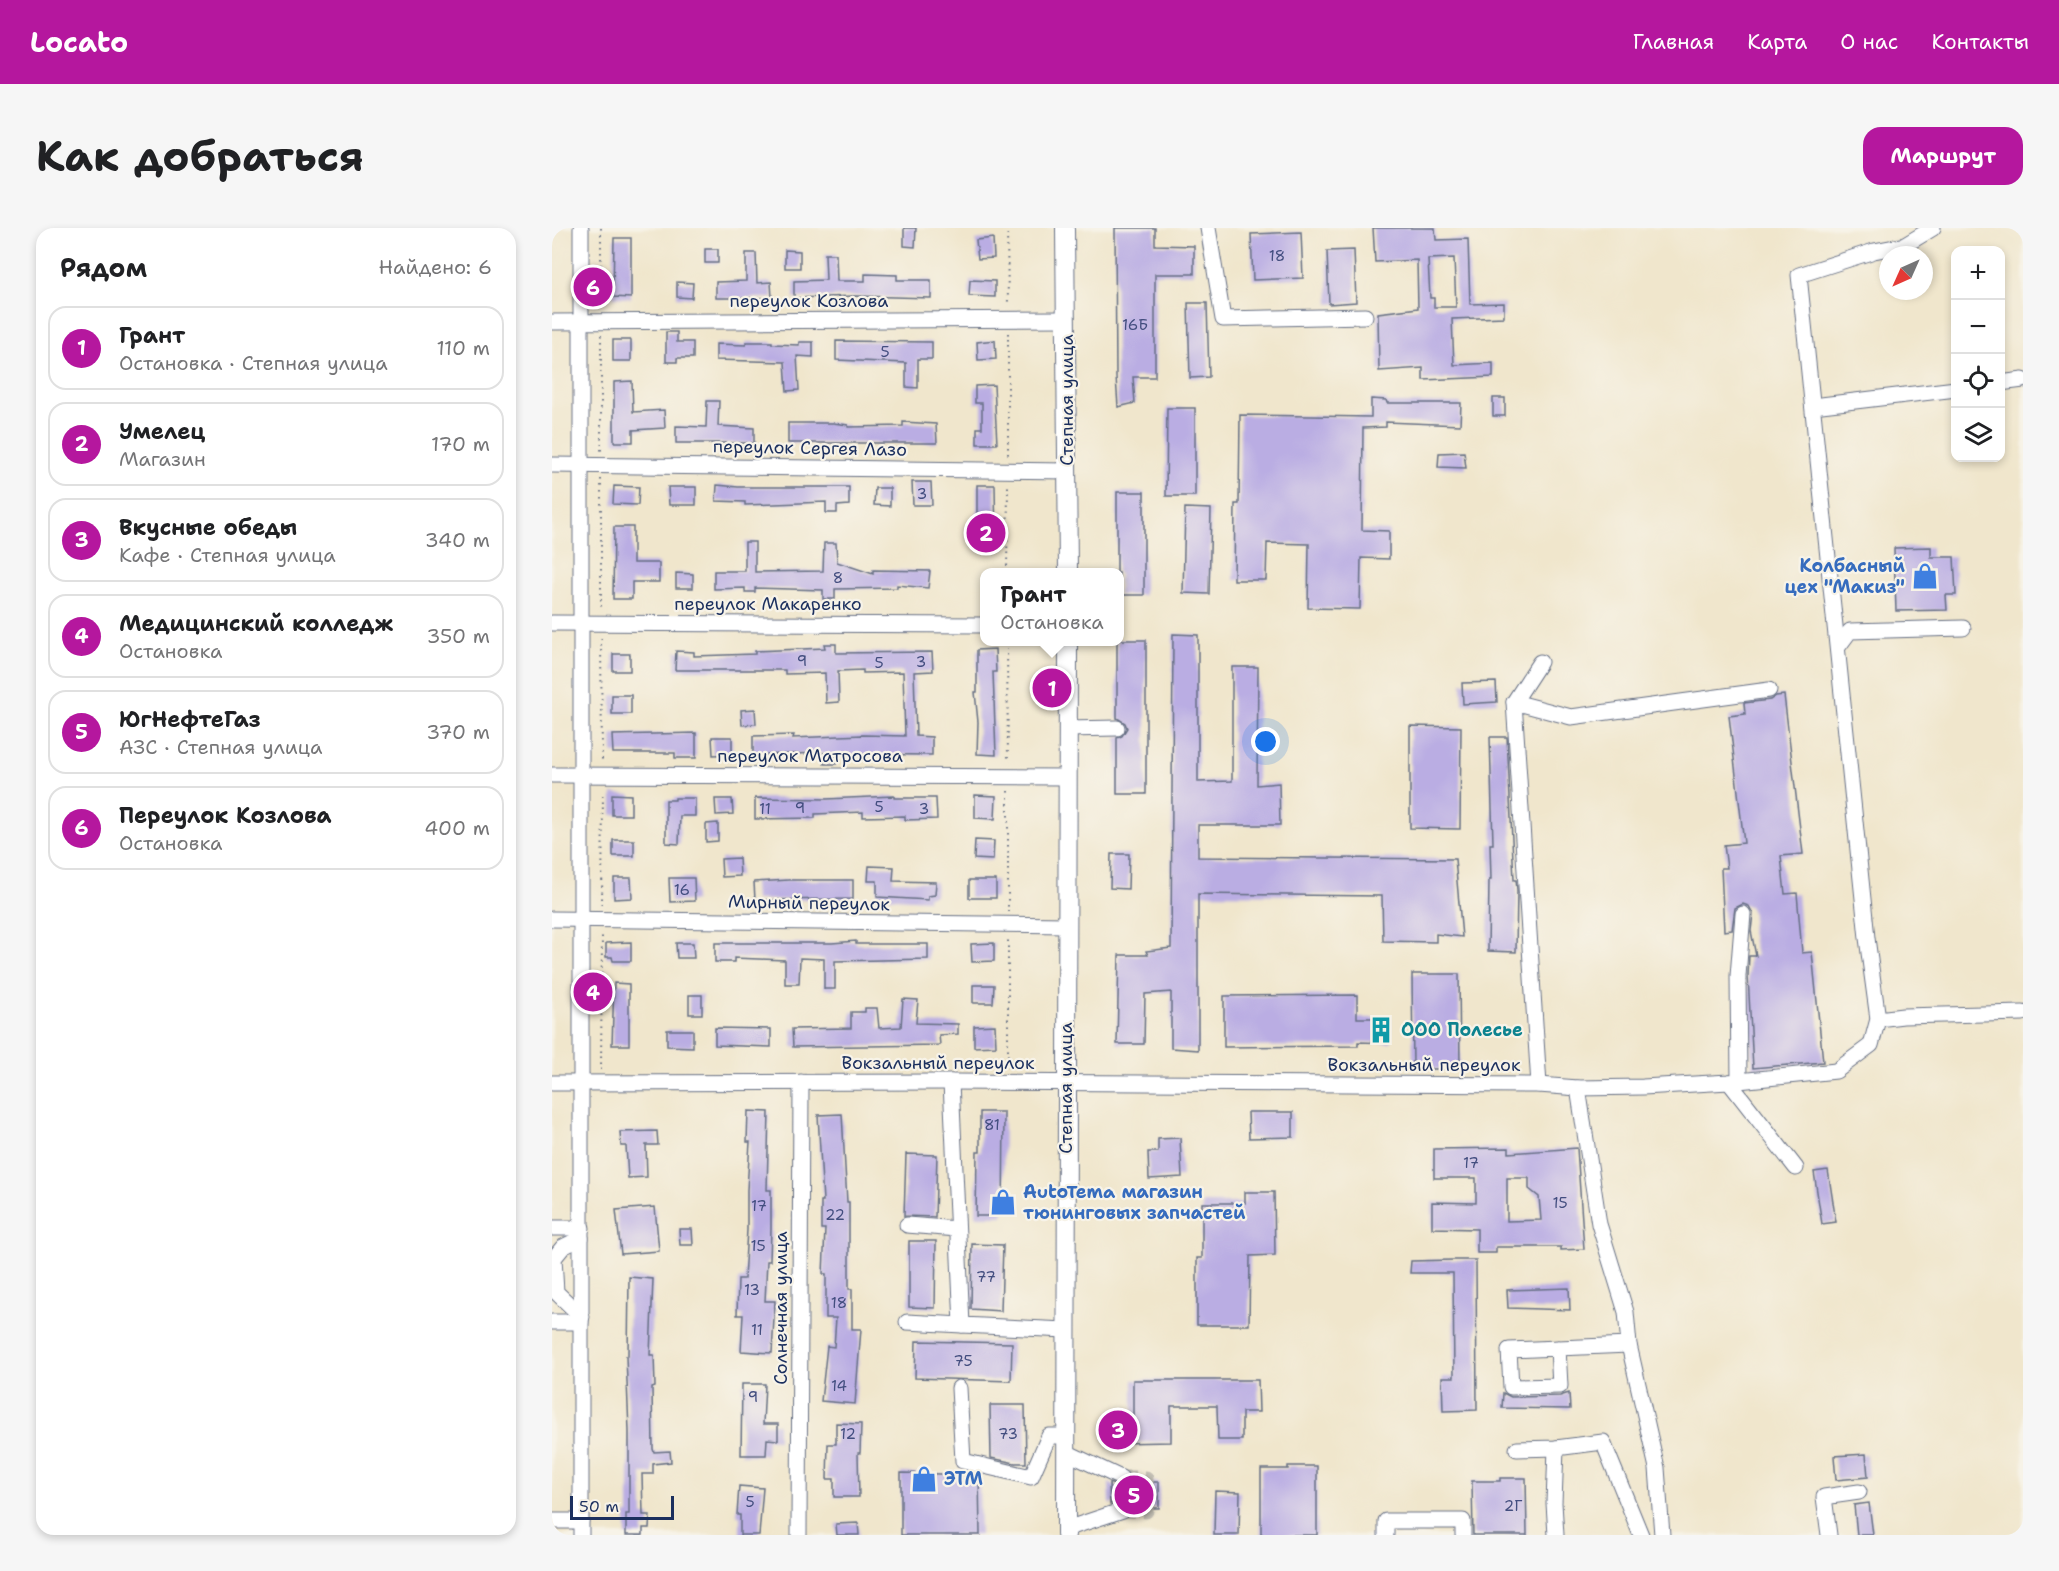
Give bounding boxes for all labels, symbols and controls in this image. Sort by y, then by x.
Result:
text: Locato [30,23,128,61]
text: Главная [1633,28,1714,56]
text: Карта [1747,28,1807,56]
text: О нас [1840,28,1898,56]
text: Контакты [1931,28,2029,56]
button: Маршрут [1863,127,2023,185]
text: Как добраться [36,128,364,184]
house number: 18 [1269,246,1285,266]
north arrow [1879,246,1933,300]
map controls [1951,246,2005,462]
button: + [1951,246,2005,300]
text: Рядом [60,250,147,285]
text: Найдено: 6 [379,254,492,280]
pin: 6 [574,264,612,310]
street label: переулок Козлова [729,289,889,313]
button: − [1951,300,2005,354]
house number: 16Б [1122,315,1148,335]
text: Грант [119,321,185,350]
street label: Степная улица [1055,334,1079,466]
text: 1 [77,335,86,361]
text: 110 m [436,335,490,361]
house number: 5 [880,342,890,362]
text: Остановка · Степная улица [119,350,388,376]
button: locate [1951,354,2005,408]
button: layers [1951,408,2005,462]
text: Умелец [119,417,205,446]
text: 2 [75,431,89,457]
text: 170 m [431,431,490,457]
street label: переулок Сергея Лазо [713,434,907,462]
text: Магазин [119,446,206,472]
house number: 3 [917,484,927,504]
pin: 2 [966,510,1006,556]
text: Вкусные обеды [119,513,297,542]
text: 3 [75,527,89,553]
text: 340 m [425,527,490,553]
text: Кафе · Степная улица [119,542,336,568]
place label: Колбасный цех "Макиз" [1784,554,1905,599]
shop icon: Колбасный цех "Макиз" [1910,561,1940,591]
house number: 8 [833,568,843,588]
popup [980,568,1124,646]
text: Грант [1000,580,1067,609]
street label: переулок Макаренко [674,592,862,616]
text: Медицинский колледж [119,609,393,638]
text: Остановка [1000,609,1104,635]
text: 4 [75,623,89,649]
text: 350 m [426,623,490,649]
text: Остановка [119,638,223,664]
house number: 9 [797,651,807,671]
house number: 3 [916,652,926,672]
house number: 5 [874,653,884,673]
pin: 1 [1032,666,1072,710]
text: ЮгНефтеГаз [119,705,260,734]
text: 5 [75,719,88,745]
text: 370 m [426,719,490,745]
your location [1251,727,1280,756]
text: АЗС · Степная улица [119,734,322,760]
street label: переулок Матросова [717,744,903,768]
house number: 5 [874,797,884,817]
house number: 9 [795,798,805,818]
house number: 11 [759,799,771,819]
house number: 3 [919,799,929,819]
text: Переулок Козлова [119,801,332,830]
text: 6 [75,815,89,841]
text: 400 m [424,815,490,841]
text: Остановка [119,830,223,856]
house number: 16 [674,880,690,900]
street label: Мирный переулок [728,890,891,916]
pin: 4 [574,970,612,1014]
building icon: ООО Полесье [1366,1015,1396,1045]
place label: ООО Полесье [1401,1018,1523,1042]
street label: Степная улица [1054,1022,1078,1154]
street label: Вокзальный переулок [841,1051,1035,1075]
street label: Вокзальный переулок [1327,1053,1521,1077]
house number: 81 [984,1115,1000,1135]
house number: 17 [1463,1153,1479,1173]
place label: AutoTema магазин тюнинговых запчастей [1023,1180,1246,1225]
shop icon: AutoTema магазин тюнинговых запчастей [988,1187,1018,1217]
house number: 15 [1552,1193,1568,1213]
house number: 17 [751,1196,767,1216]
house number: 22 [825,1205,845,1225]
street label: Солнечная улица [769,1231,793,1385]
house number: 15 [750,1236,766,1256]
house number: 77 [976,1267,996,1287]
house number: 13 [744,1280,760,1300]
house number: 18 [831,1293,847,1313]
house number: 11 [751,1320,763,1340]
house number: 75 [953,1351,973,1371]
house number: 14 [831,1376,847,1396]
house number: 9 [748,1387,758,1407]
pin: 3 [1098,1408,1138,1452]
house number: 12 [840,1424,856,1444]
house number: 73 [998,1424,1018,1444]
shop icon: ЭТМ [909,1464,939,1494]
place label: ЭТМ [944,1467,983,1491]
pin: 5 [1114,1472,1154,1518]
house number: 5 [745,1492,755,1512]
scale bar [570,1493,674,1520]
text: 50 m [579,1496,619,1517]
house number: 2Г [1504,1496,1522,1516]

